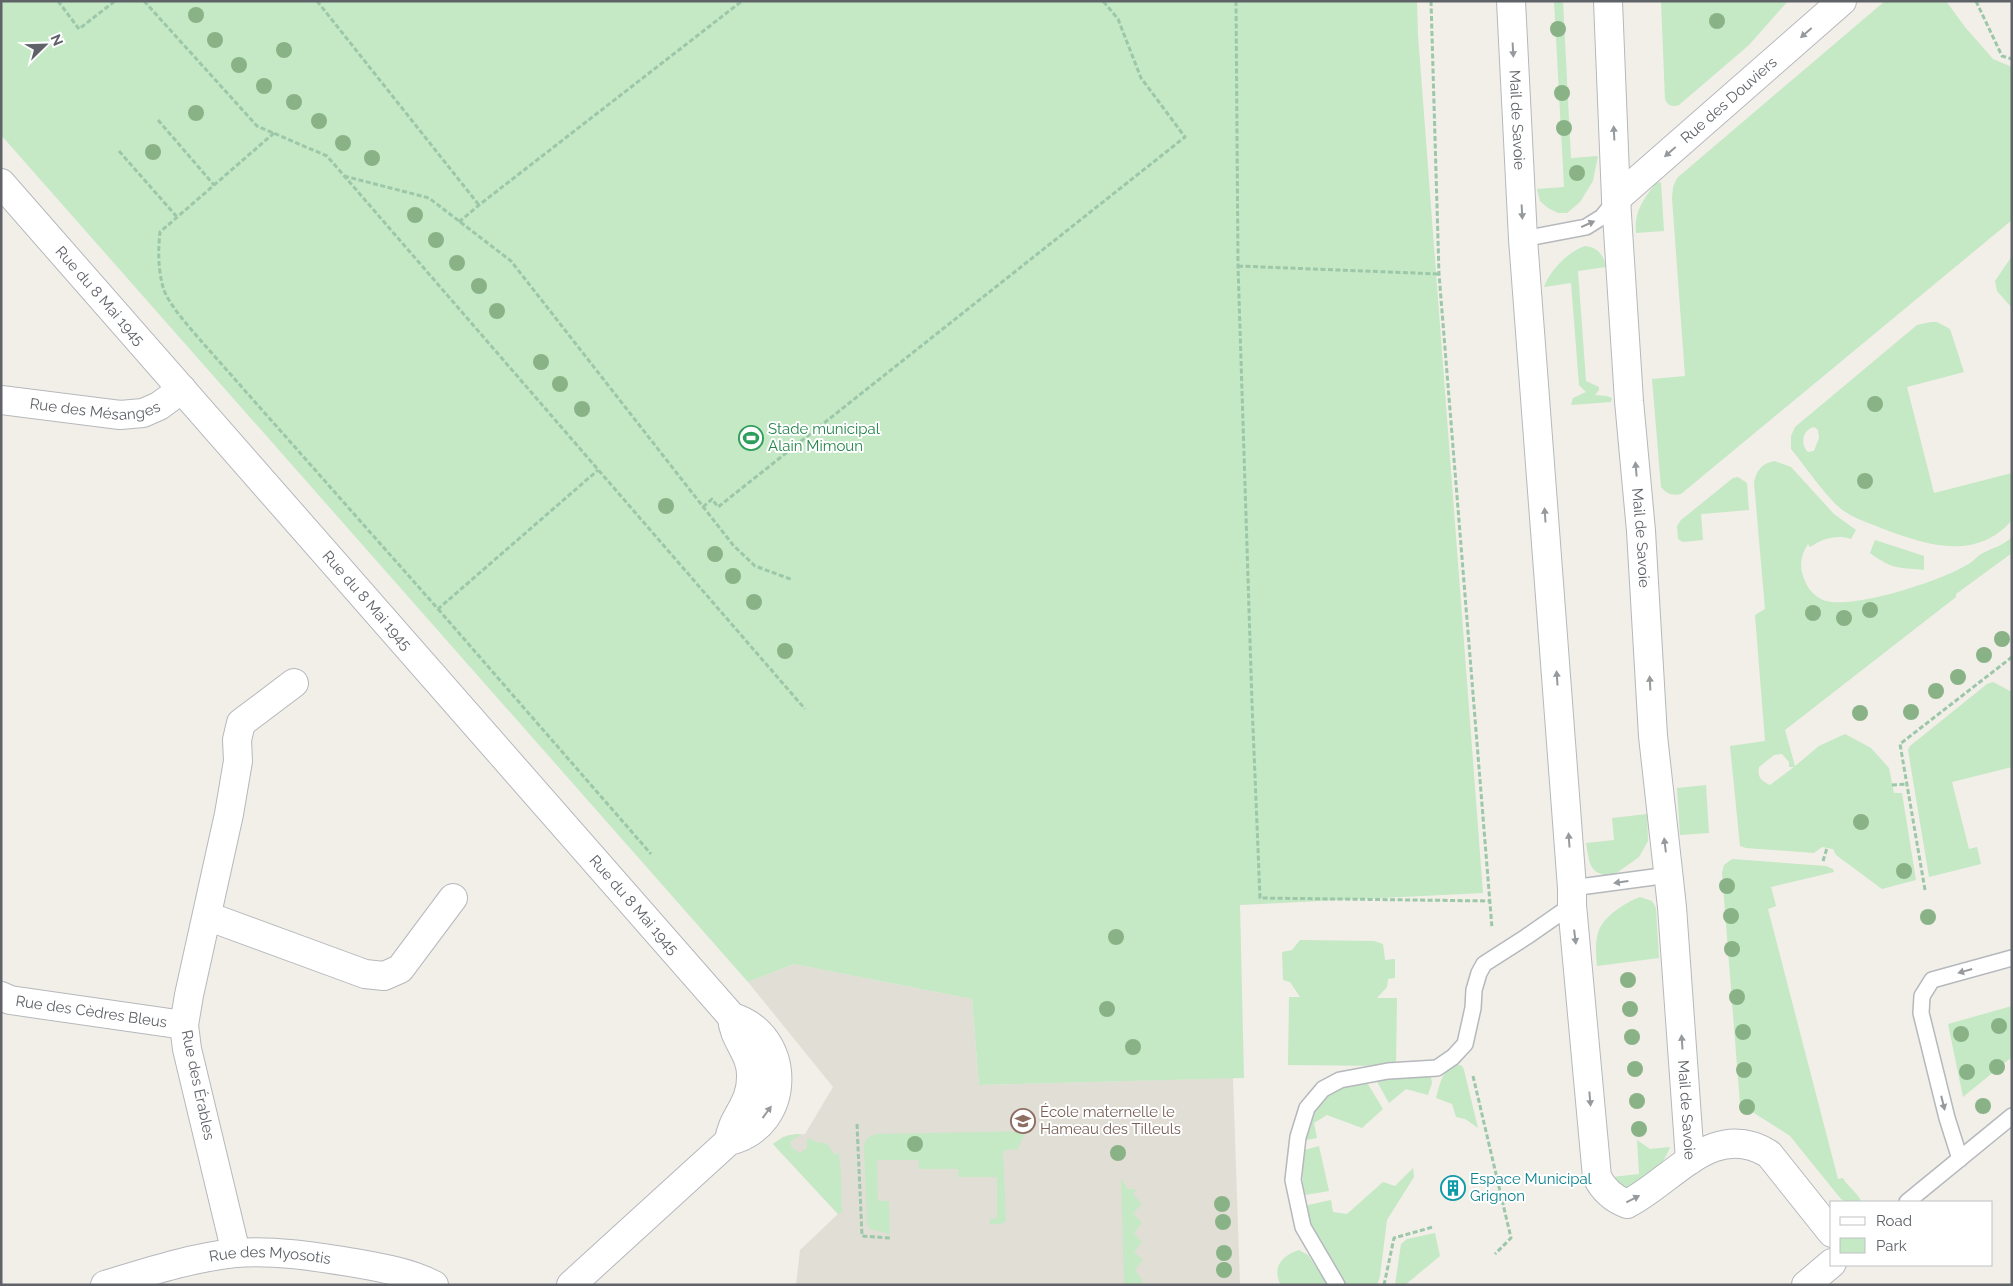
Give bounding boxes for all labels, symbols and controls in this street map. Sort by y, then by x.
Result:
north arrow [20,20,70,70]
one-way arrow [1799,28,1812,39]
text: N [48,32,66,48]
one-way arrow [1510,42,1518,58]
street label: Rue des Douviers [1677,53,1781,147]
street label: Mail de Savoie [1505,70,1529,170]
one-way arrow [1609,124,1617,140]
one-way arrow [1665,146,1677,158]
one-way arrow [1518,204,1526,220]
one-way arrow [1580,220,1595,229]
street label: Rue du 8 Mai 1945 [52,242,148,349]
street label: Rue des Mésanges [29,395,163,424]
place label: Stade municipal Alain Mimoun [768,420,881,455]
sports icon: Stade municipal Alain Mimoun [738,425,764,451]
one-way arrow [1631,460,1639,476]
street label: Mail de Savoie [1628,487,1653,588]
one-way arrow [1540,507,1548,523]
street label: Rue du 8 Mai 1945 [319,547,415,654]
one-way arrow [1552,669,1560,685]
one-way arrow [1646,675,1654,691]
one-way arrow [1564,831,1572,847]
one-way arrow [1661,837,1669,853]
street label: Rue du 8 Mai 1945 [585,852,682,958]
one-way arrow [1612,878,1628,886]
one-way arrow [1571,929,1579,945]
one-way arrow [1957,968,1972,976]
street label: Rue des Cèdres Bleus [14,992,168,1031]
street label: Rue des Érables [178,1028,218,1142]
one-way arrow [1678,1033,1686,1049]
street label: Mail de Savoie [1674,1060,1699,1161]
one-way arrow [1586,1091,1594,1107]
one-way arrow [1939,1096,1947,1111]
place label: École maternelle le Hameau des Tilleuls [1040,1103,1181,1138]
one-way arrow [762,1106,773,1119]
school or university icon: École maternelle le Hameau des Tilleuls [1010,1108,1036,1134]
place label: Espace Municipal Grignon [1470,1170,1593,1205]
building icon: Espace Municipal Grignon [1440,1175,1466,1201]
one-way arrow [1626,1195,1641,1203]
legend [1830,1201,1993,1266]
text: Road [1876,1212,1912,1230]
text: Park [1876,1237,1907,1255]
street label: Rue des Myosotis [208,1243,332,1268]

